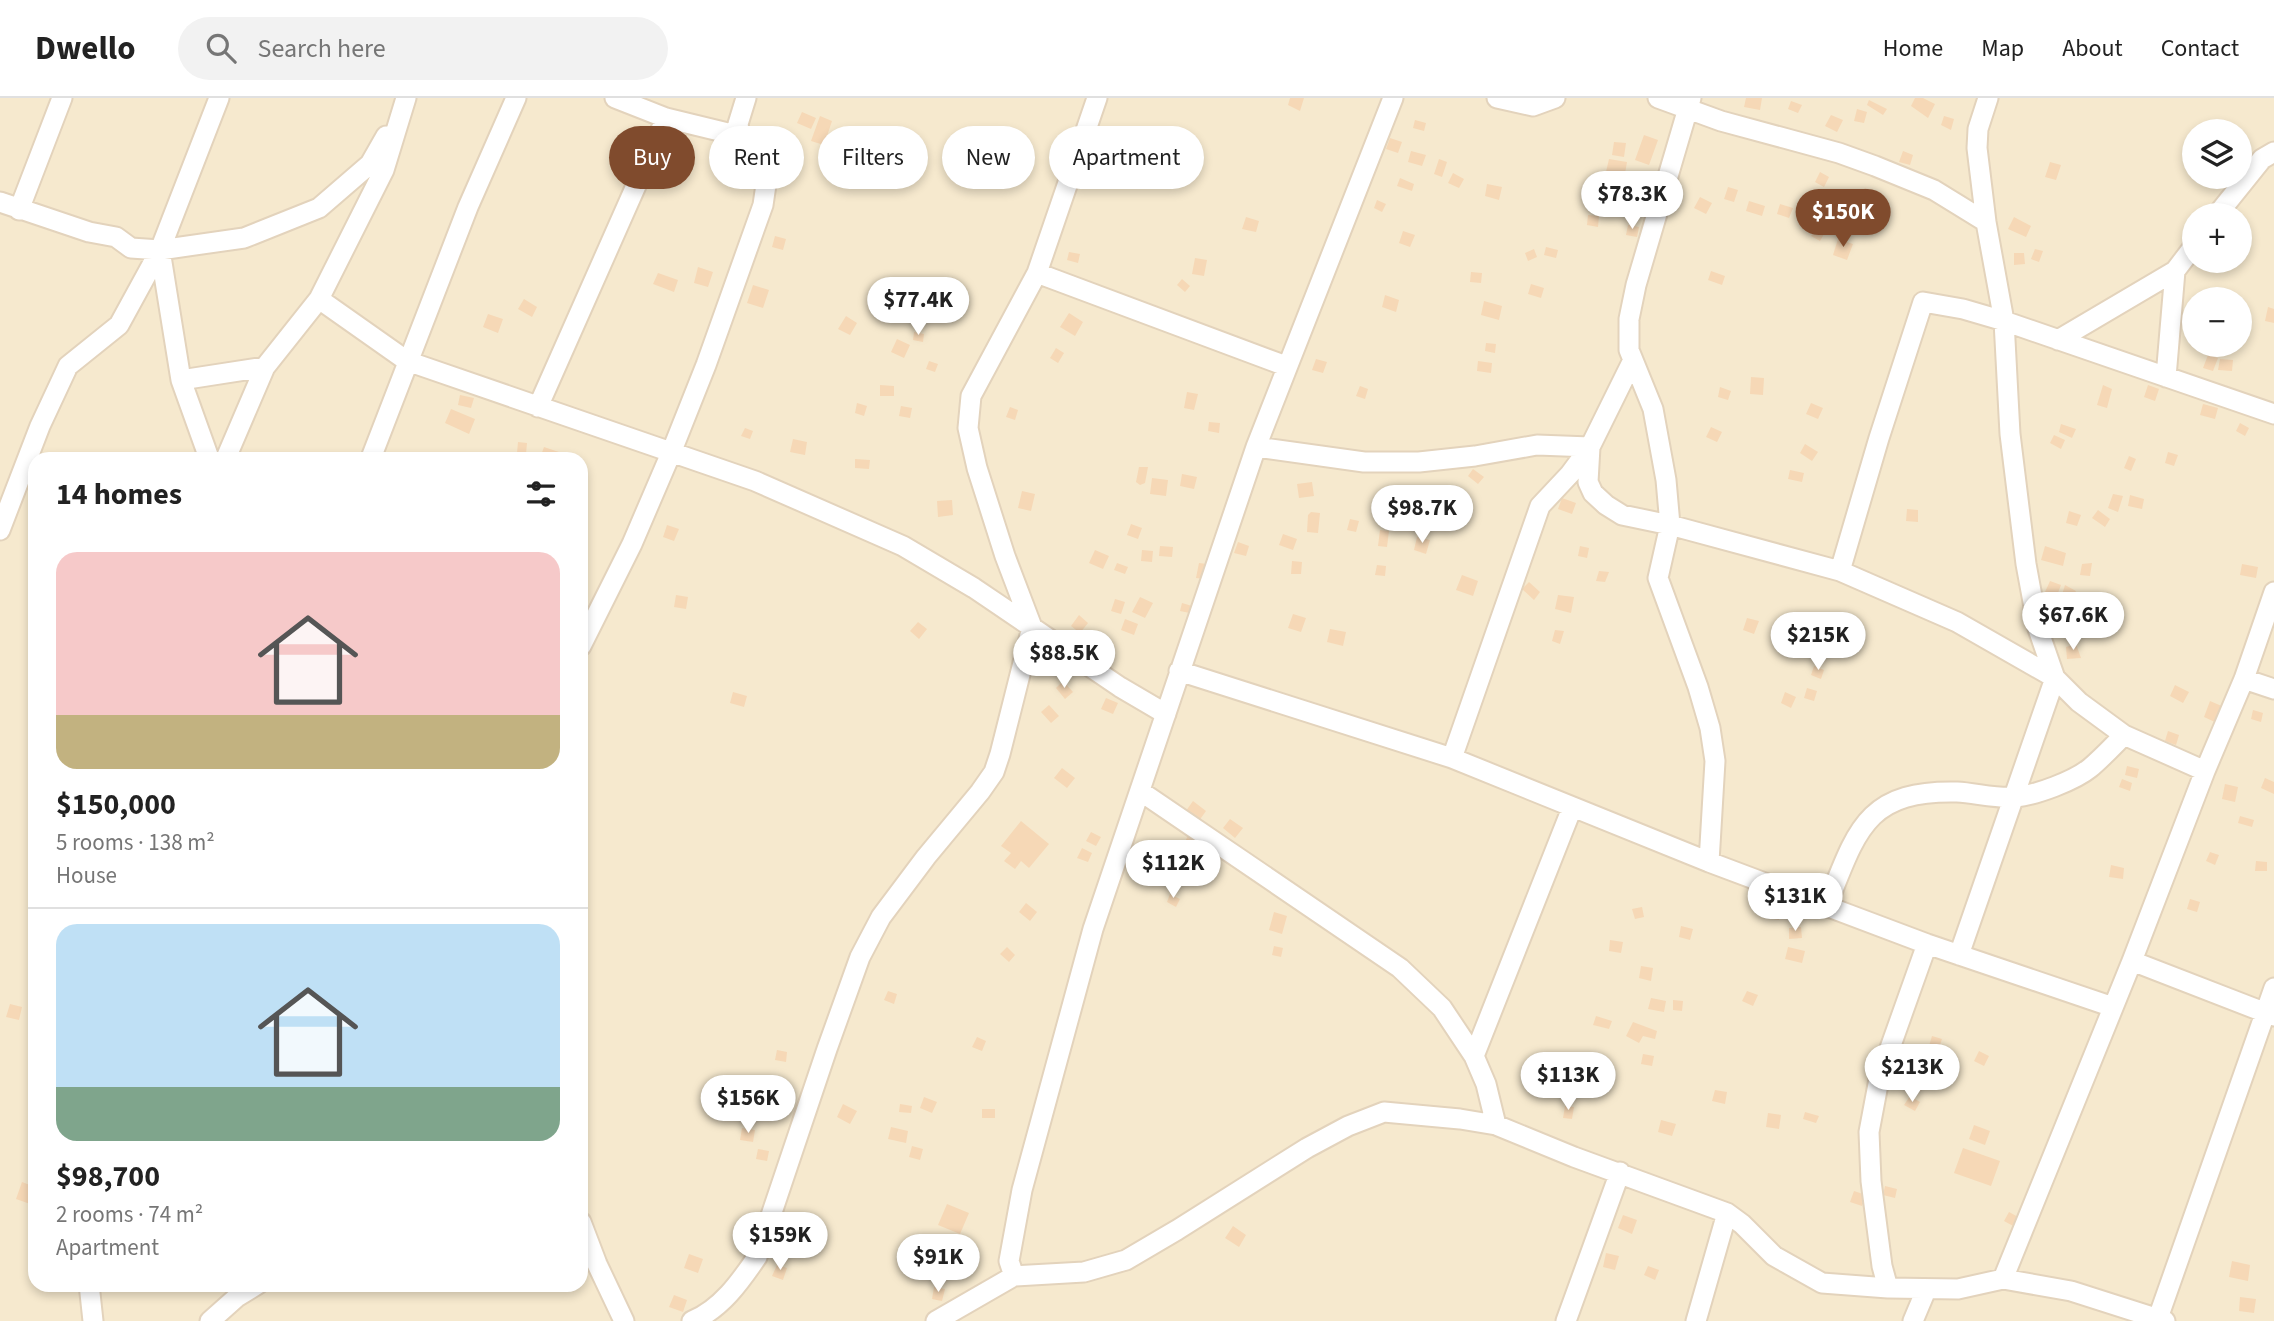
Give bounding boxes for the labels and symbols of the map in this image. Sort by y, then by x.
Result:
pin: $78.3K [1575,172,1689,231]
pin: $150K [1794,190,1892,249]
pin: $77.4K [861,278,975,337]
pin: $98.7K [1365,486,1479,545]
pin: $67.6K [2016,592,2130,652]
pin: $215K [1769,612,1867,672]
pin: $88.5K [1007,630,1121,690]
pin: $112K [1124,840,1222,900]
pin: $131K [1746,874,1844,933]
pin: $213K [1863,1044,1961,1104]
pin: $113K [1519,1052,1617,1112]
pin: $156K [699,1076,797,1135]
pin: $159K [731,1212,829,1272]
pin: $91K [897,1234,979,1294]

